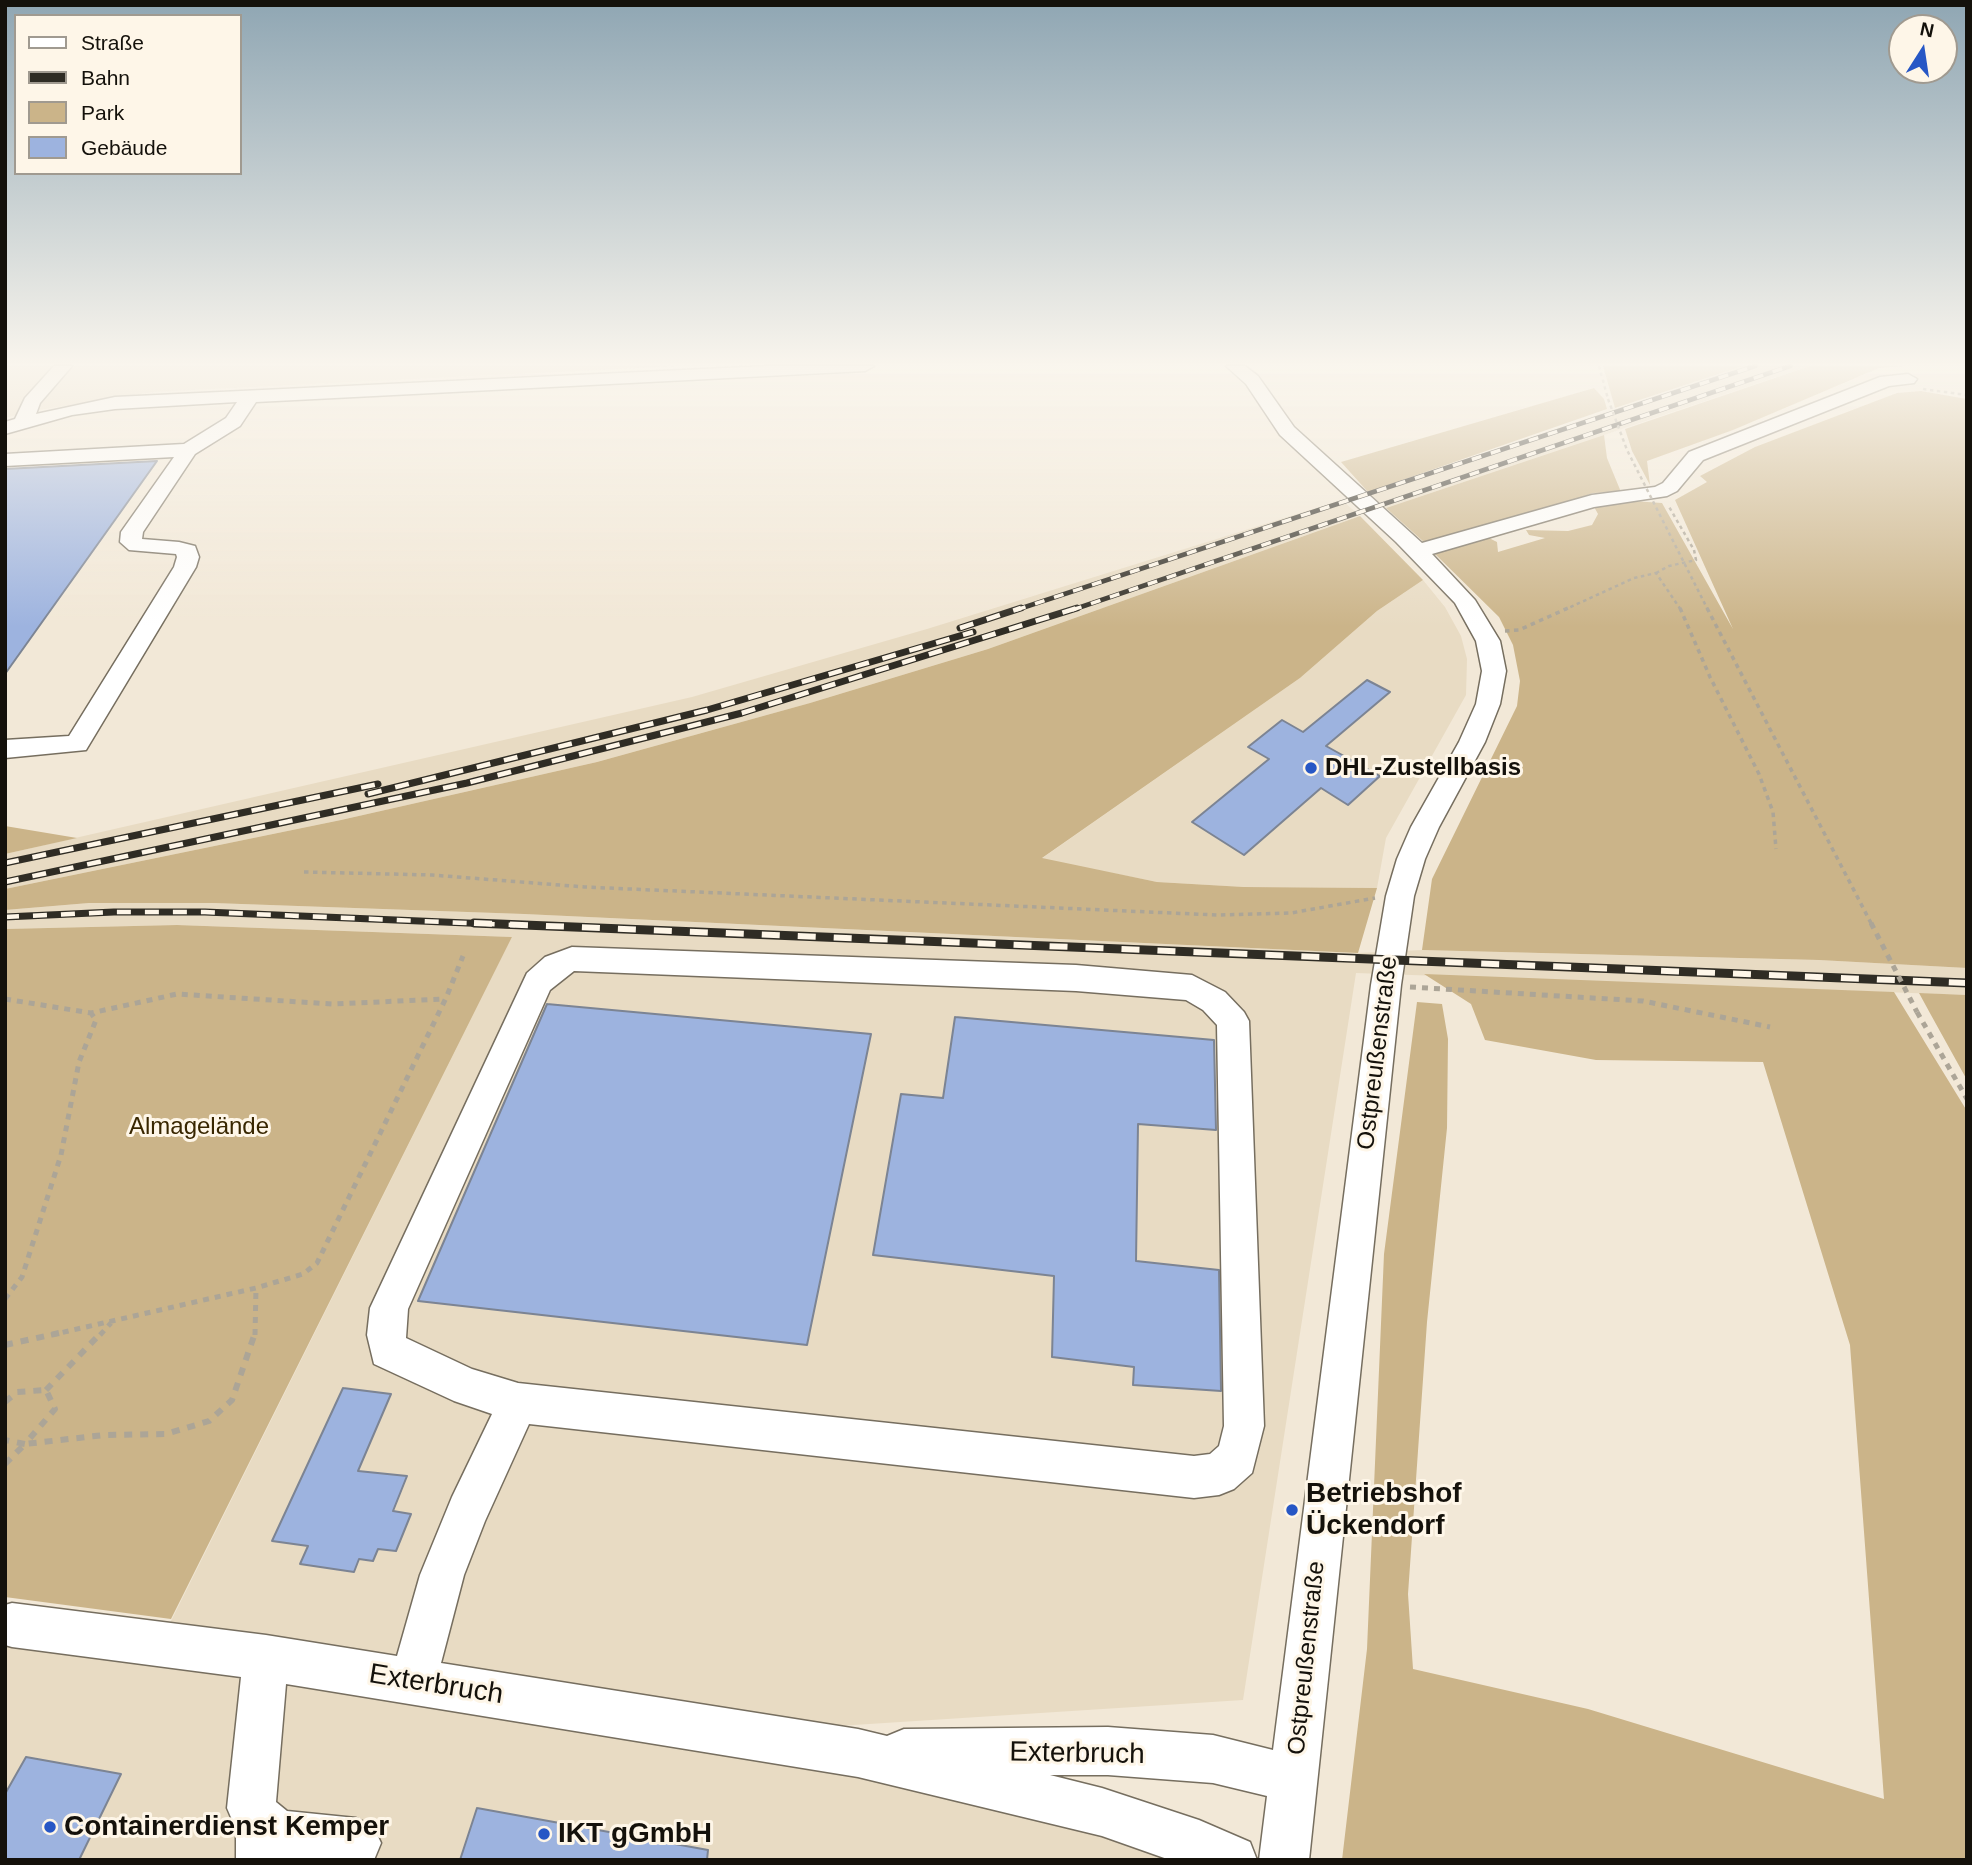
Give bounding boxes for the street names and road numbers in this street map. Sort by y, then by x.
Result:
street label: Ostpreußenstraße [1352,955,1404,1151]
street label: Ostpreußenstraße [1283,1560,1331,1756]
street label: Exterbruch [367,1658,505,1712]
street label: Exterbruch [1009,1736,1145,1772]

